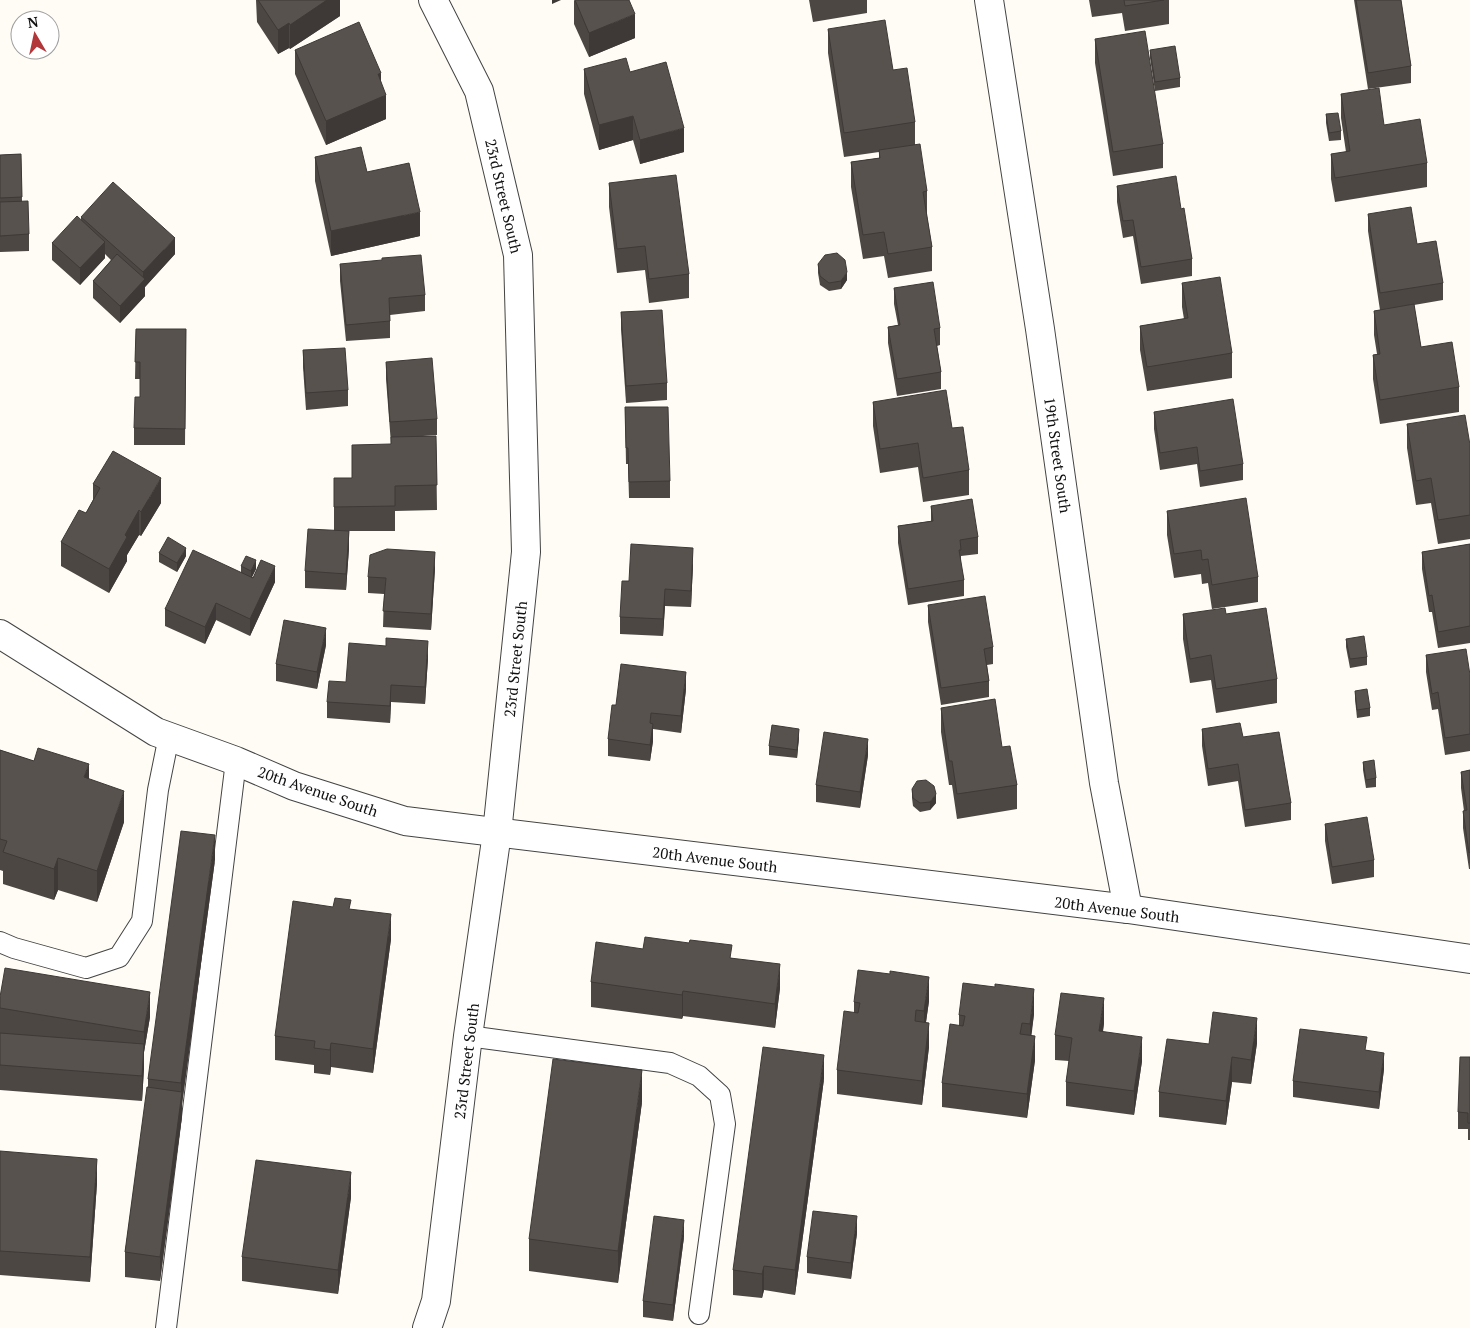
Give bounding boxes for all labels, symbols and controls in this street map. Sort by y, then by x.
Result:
north arrow [10,10,60,60]
text: N [26,11,40,32]
street label: 23rd Street South [481,137,527,255]
street label: 19th Street South [1040,396,1076,515]
street label: 23rd Street South [499,600,531,718]
street label: 20th Avenue South [255,761,381,821]
street label: 20th Avenue South [651,841,779,877]
street label: 20th Avenue South [1053,891,1181,927]
street label: 23rd Street South [449,1002,483,1120]

